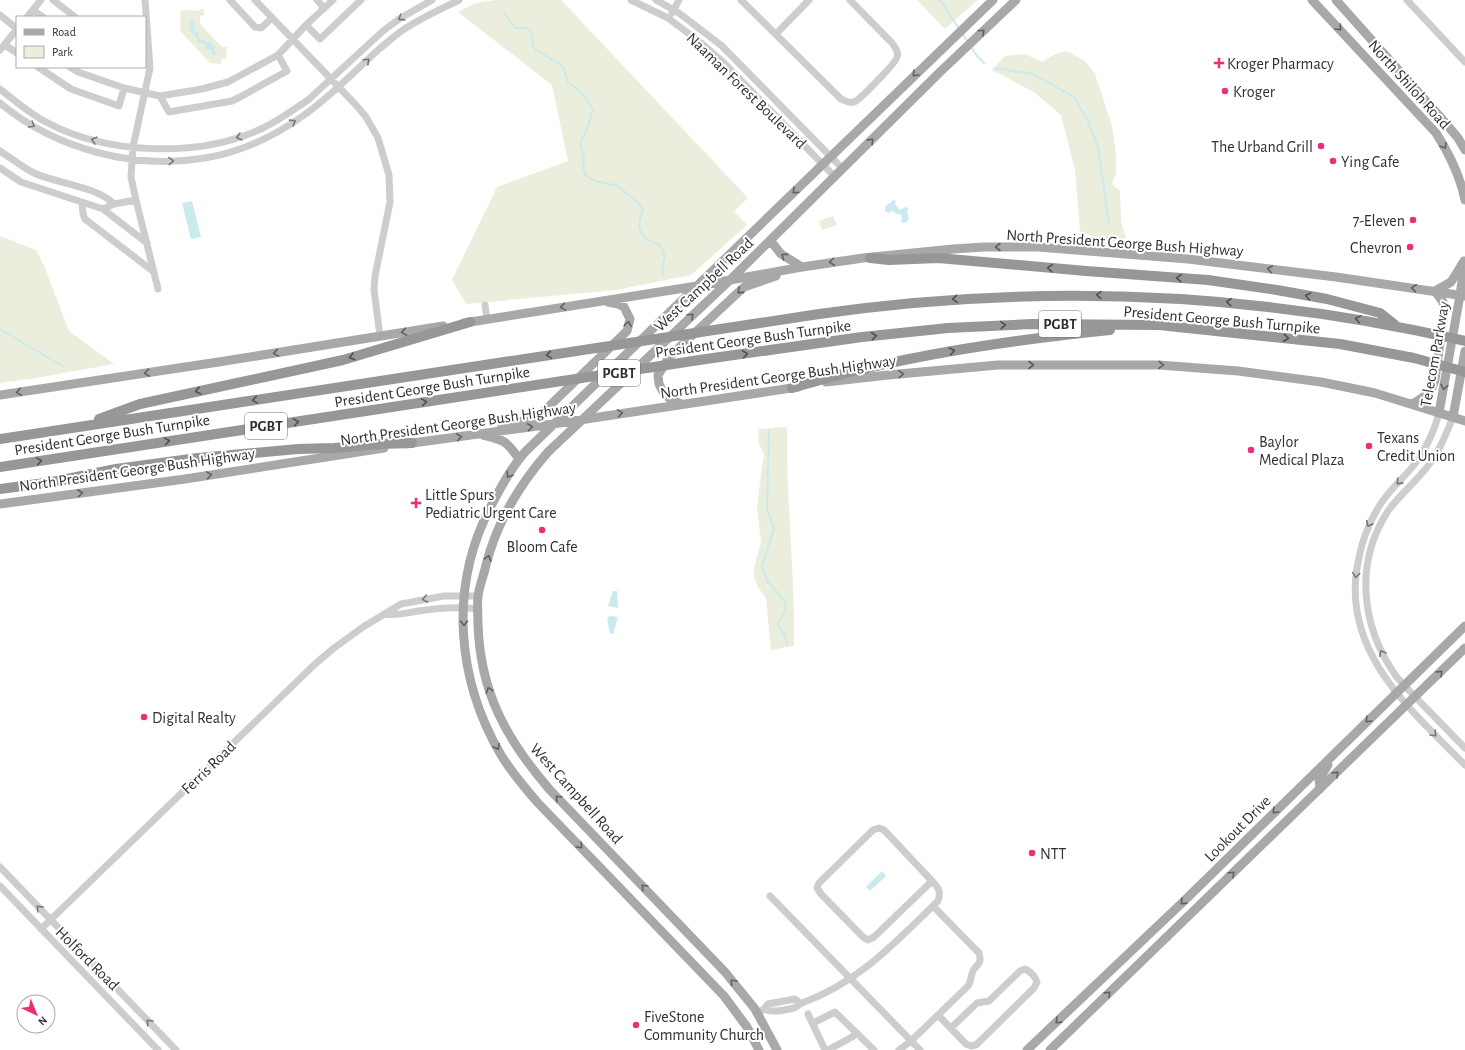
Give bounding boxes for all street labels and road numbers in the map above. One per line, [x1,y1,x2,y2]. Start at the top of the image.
street label: Naaman Forest Boulevard [683,30,809,152]
street label: North Shiloh Road [1365,37,1453,132]
street label: North President George Bush Highway [1006,227,1244,260]
street label: West Campbell Road [651,235,756,335]
street label: Telecom Parkway [1418,300,1453,408]
street label: President George Bush Turnpike [1123,303,1321,337]
road number: PGBT [1039,311,1081,337]
street label: President George Bush Turnpike [654,317,852,361]
street label: North President George Bush Highway [659,353,897,402]
road number: PGBT [598,360,640,386]
street label: President George Bush Turnpike [333,364,531,410]
street label: North President George Bush Highway [339,400,577,449]
street label: President George Bush Turnpike [13,412,211,458]
road number: PGBT [245,413,287,439]
street label: North President George Bush Highway [18,446,256,495]
street label: Ferris Road [179,738,239,797]
street label: West Campbell Road [527,740,625,847]
street label: Lookout Drive [1202,793,1274,865]
street label: Holford Road [52,924,122,994]

